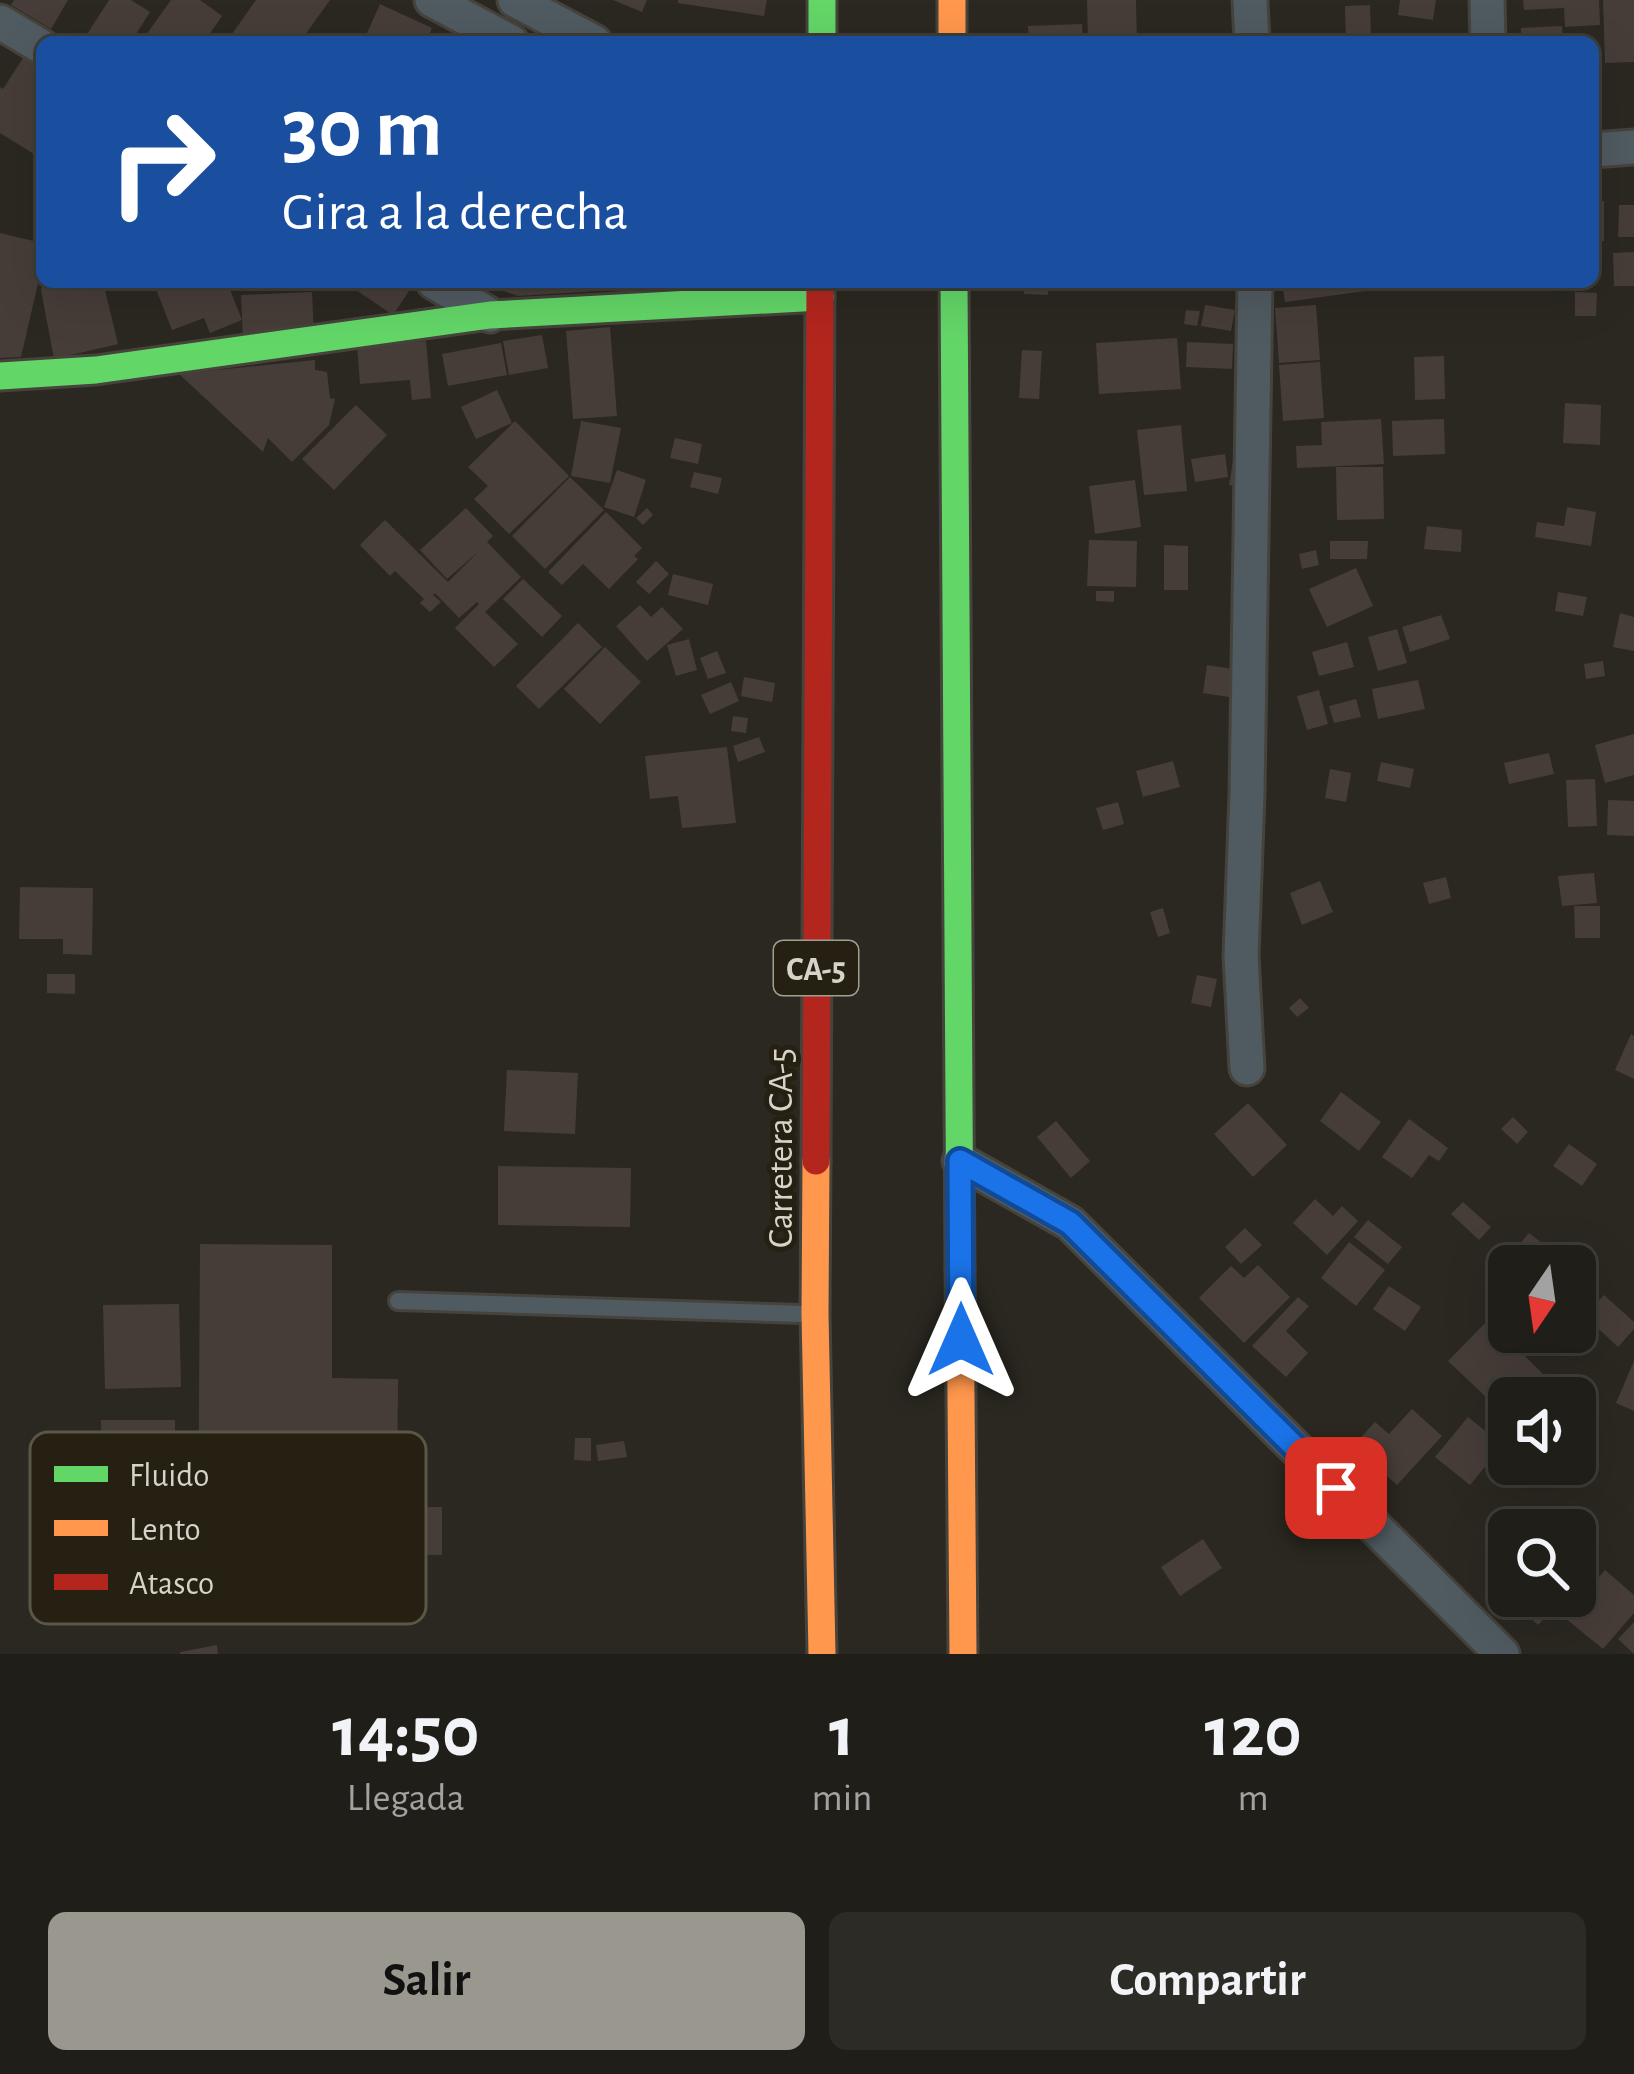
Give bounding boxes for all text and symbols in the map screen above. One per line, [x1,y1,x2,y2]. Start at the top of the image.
icon: right [84,84,240,240]
text: 30 m [282,88,442,172]
text: Gira a la derecha [282,186,628,240]
road number: CA-5 [774,941,858,995]
street label: Carretera CA-5 [763,1048,799,1248]
north arrow [1488,1245,1596,1353]
map controls [1488,1245,1596,1617]
position arrow [898,1277,1024,1403]
button: sound [1488,1377,1596,1485]
legend [30,1432,426,1624]
pin [1285,1437,1387,1539]
icon: arrive [1303,1455,1369,1521]
text: Fluido [129,1460,210,1493]
button: search [1488,1509,1596,1617]
text: Lento [129,1514,201,1547]
text: Atasco [129,1568,214,1601]
text: 14:50 [332,1697,479,1769]
text: 1 [829,1697,855,1769]
text: 120 [1204,1697,1302,1769]
text: Llegada [347,1779,465,1818]
text: min [812,1779,872,1818]
text: m [1238,1779,1269,1818]
button: Salir [48,1912,805,2050]
button: Compartir [829,1912,1586,2050]

